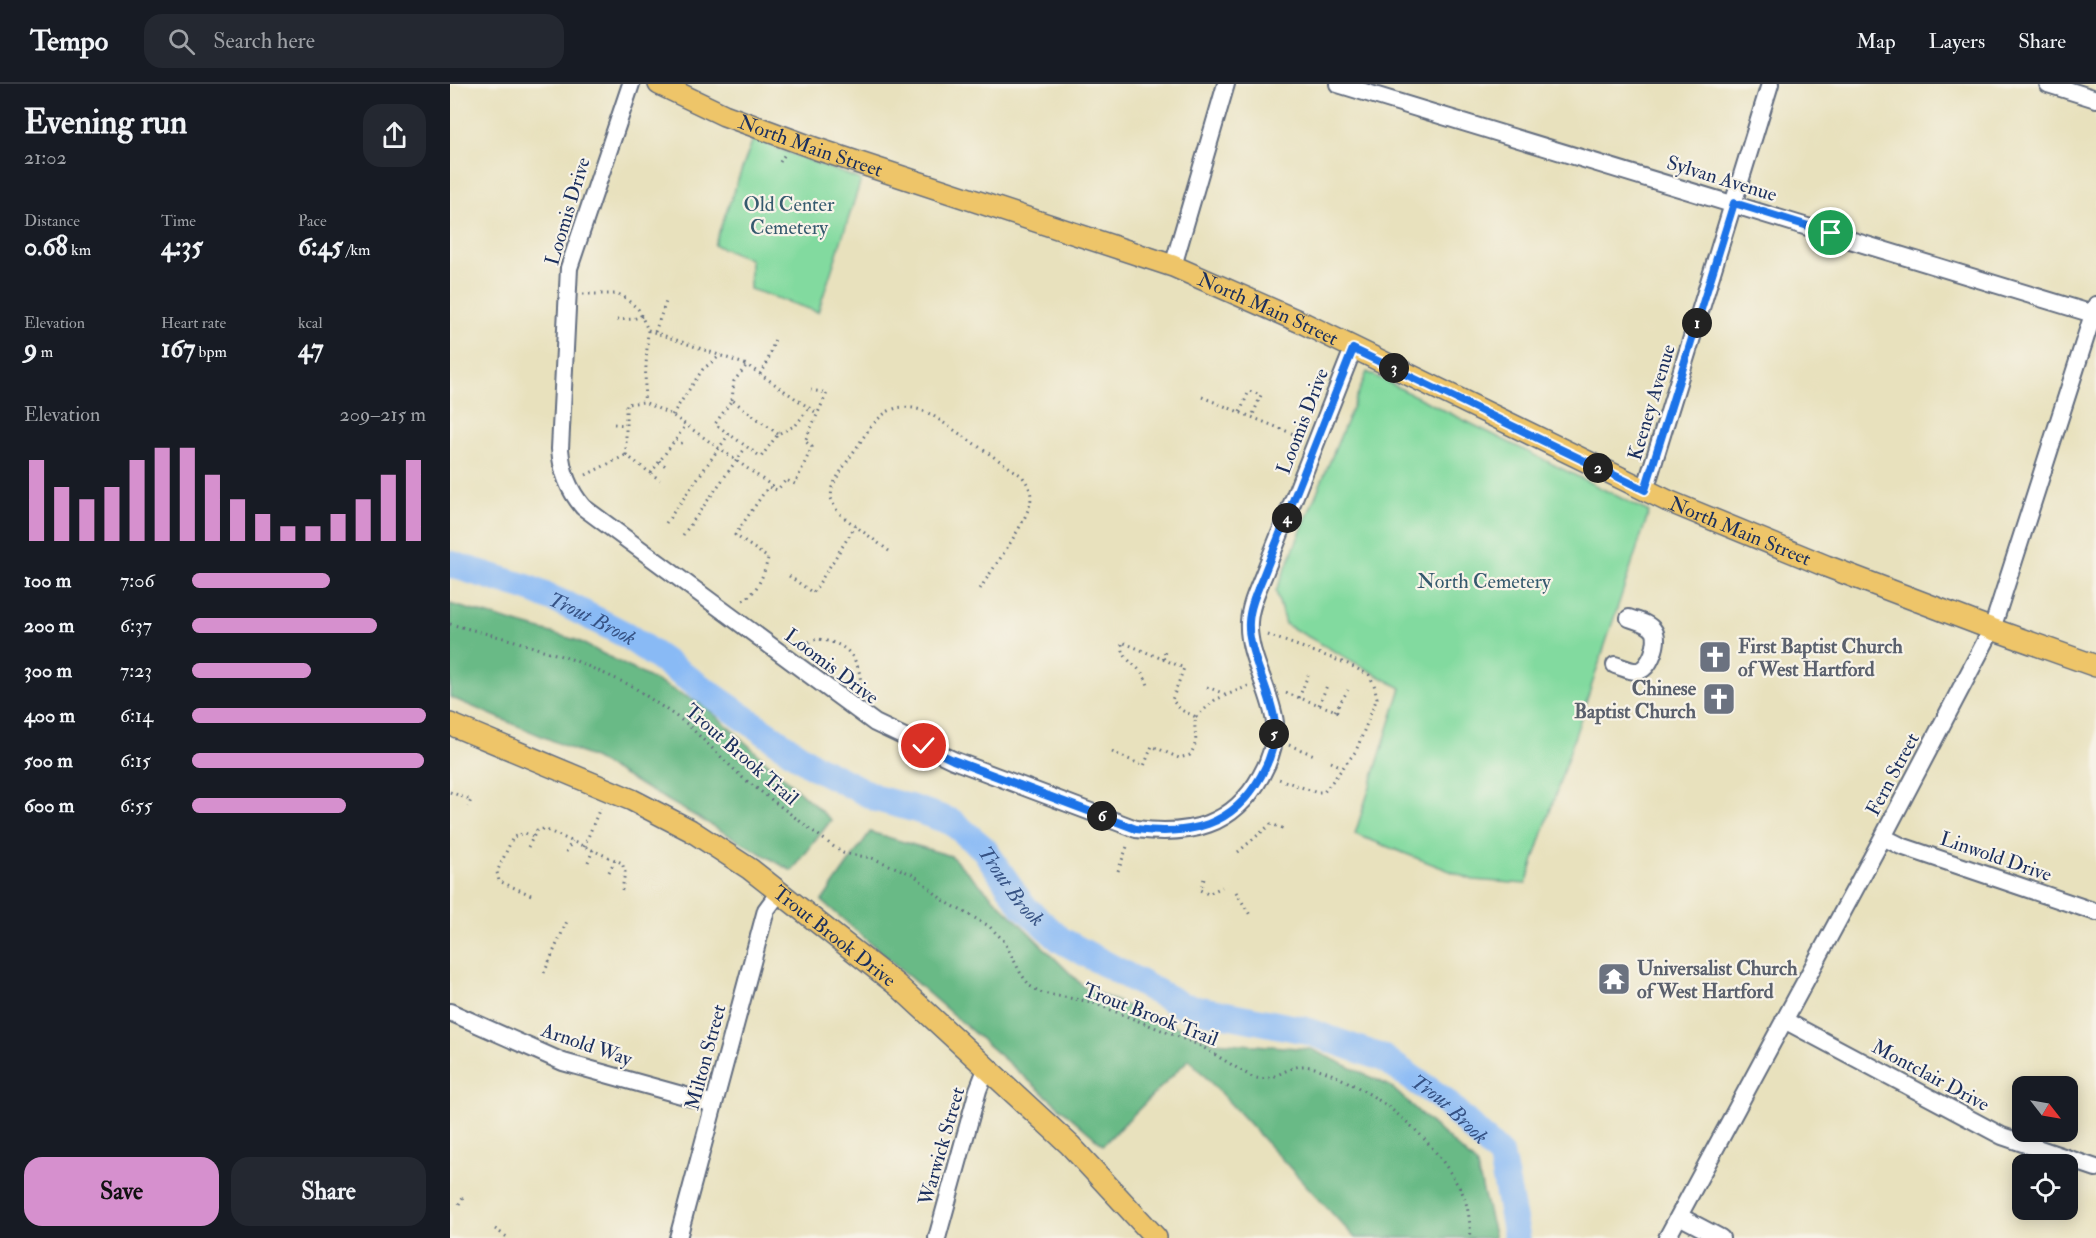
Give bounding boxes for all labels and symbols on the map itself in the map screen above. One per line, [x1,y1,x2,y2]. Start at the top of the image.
street label: North Main Street [735,109,886,183]
street label: Sylvan Avenue [1664,150,1780,207]
street label: Loomis Drive [539,154,596,268]
park label: Old Center Cemetery [744,192,835,240]
pin [1805,207,1856,258]
street label: North Main Street [1194,267,1343,352]
pin: 1 [1682,308,1712,338]
street label: Keeney Avenue [1622,341,1681,463]
pin: 3 [1379,353,1409,383]
street label: Loomis Drive [1271,365,1334,478]
pin: 2 [1583,453,1613,483]
street label: North Main Street [1665,491,1815,572]
pin: 4 [1272,503,1302,533]
park label: North Cemetery [1417,569,1552,594]
water label: Trout Brook [545,586,641,652]
street label: Loomis Drive [780,623,884,710]
place label: First Baptist Church of West Hartford [1738,634,1903,682]
church icon: First Baptist Church of West Hartford [1697,639,1733,675]
place label: Chinese Baptist Church [1574,676,1697,725]
church icon: Chinese Baptist Church [1701,681,1737,717]
street label: Trout Brook Trail [680,698,804,811]
pin: 5 [1259,719,1289,749]
pin [898,720,949,771]
street label: Fern Street [1860,728,1925,820]
pin: 6 [1087,801,1117,831]
street label: Linwold Drive [1937,826,2055,887]
water label: Trout Brook [972,841,1050,933]
street label: Trout Brook Drive [768,880,901,993]
place label: Universalist Church of West Hartford [1637,956,1798,1004]
temple icon: Universalist Church of West Hartford [1596,961,1632,997]
street label: Trout Brook Trail [1080,977,1222,1052]
street label: Milton Street [679,1001,732,1113]
street label: Arnold Way [537,1017,637,1072]
street label: Montclair Drive [1868,1034,1994,1117]
water label: Trout Brook [1405,1068,1494,1150]
north arrow [2012,1076,2078,1142]
street label: Warwick Street [912,1084,970,1209]

